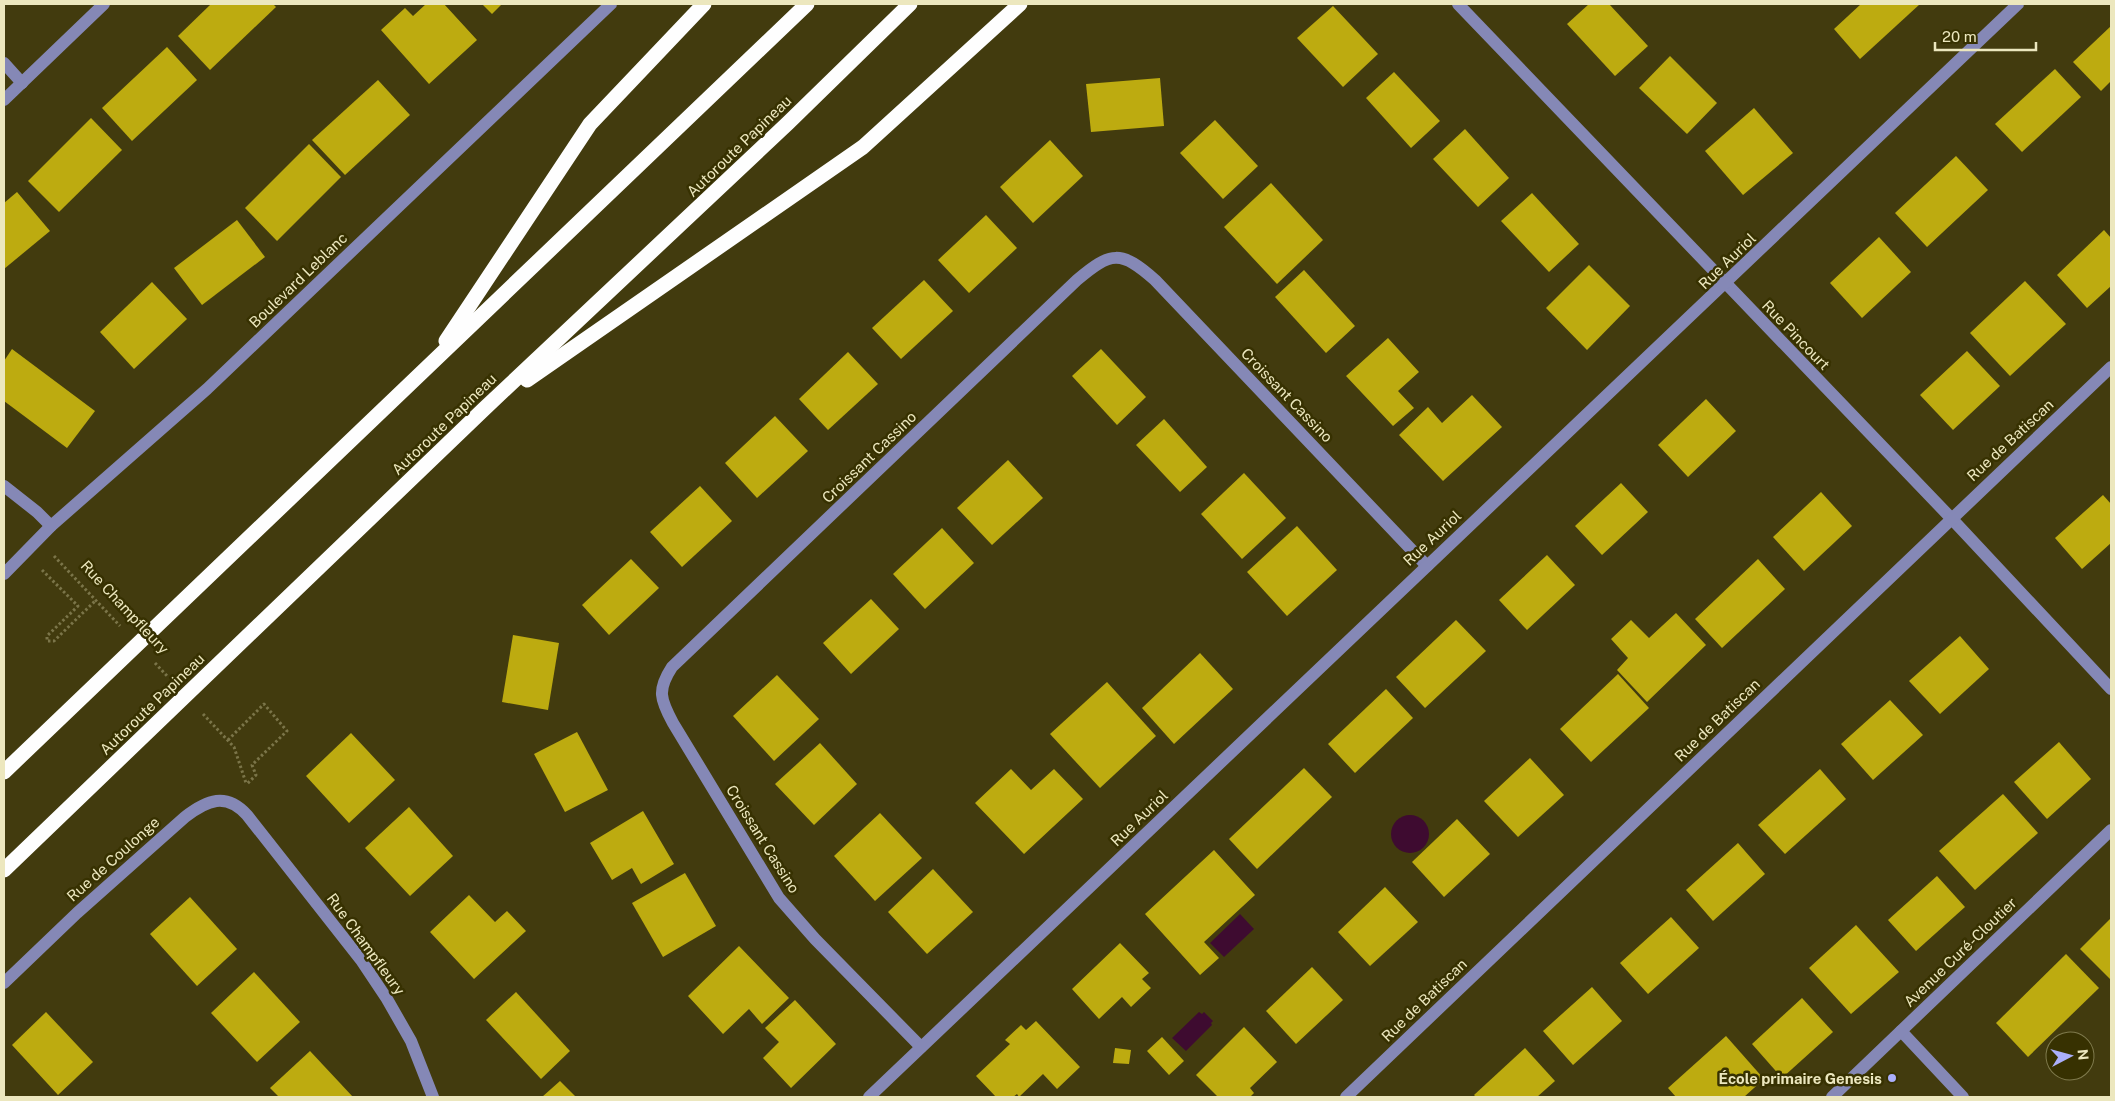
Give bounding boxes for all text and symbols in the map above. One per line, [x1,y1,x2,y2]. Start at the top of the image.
scale bar [1935,20,2036,52]
text: 20 m [1942,28,1977,45]
street label: Autoroute Papineau [683,92,795,200]
street label: Boulevard Leblanc [246,229,350,331]
street label: Rue Auriol [1695,230,1759,292]
street label: Rue Pincourt [1759,297,1833,373]
street label: Croissant Cassino [1238,344,1336,446]
street label: Autoroute Papineau [388,370,500,478]
street label: Rue de Batiscan [1963,396,2057,484]
street label: Croissant Cassino [818,408,920,506]
street label: Rue Auriol [1400,507,1464,569]
street label: Rue Champfleury [78,557,172,657]
street label: Autoroute Papineau [96,650,208,758]
street label: Rue de Batiscan [1671,675,1763,765]
street label: Croissant Cassino [723,782,803,896]
street label: Rue Auriol [1107,787,1171,849]
street label: Rue de Coulonge [63,813,163,905]
street label: Rue Champfleury [324,890,408,998]
street label: Avenue Curé-Cloutier [1900,894,2020,1010]
street label: Rue de Batiscan [1378,955,1470,1045]
north arrow [2045,1031,2095,1081]
text: N [2074,1048,2091,1061]
place label: École primaire Genesis [1718,1070,1882,1087]
marker: École primaire Genesis [1886,1072,1898,1084]

